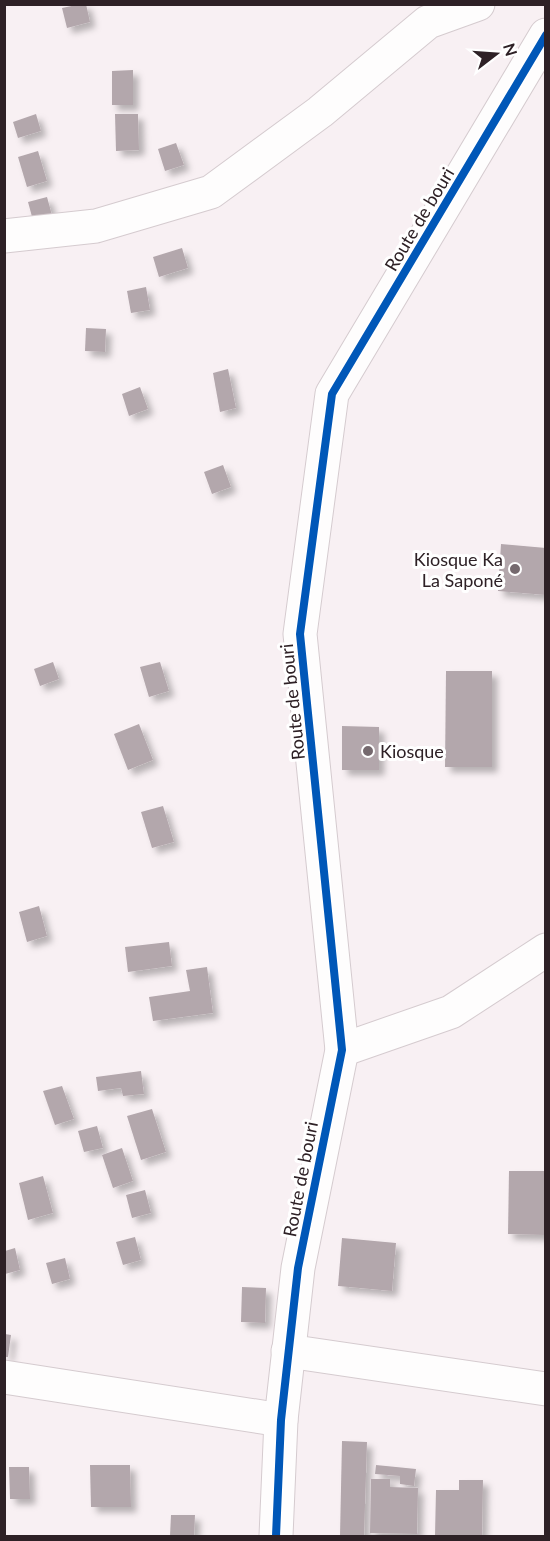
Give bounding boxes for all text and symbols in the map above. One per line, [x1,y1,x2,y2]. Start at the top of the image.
north arrow [466,24,526,84]
text: N [500,41,522,58]
street label: Route de bouri [379,163,459,275]
place label: Kiosque Ka La Saponé [414,548,503,591]
marker: Kiosque Ka La Saponé [508,562,522,576]
street label: Route de bouri [275,643,309,761]
place label: Kiosque [380,740,444,762]
marker: Kiosque [361,744,375,758]
street label: Route de bouri [278,1120,322,1238]

